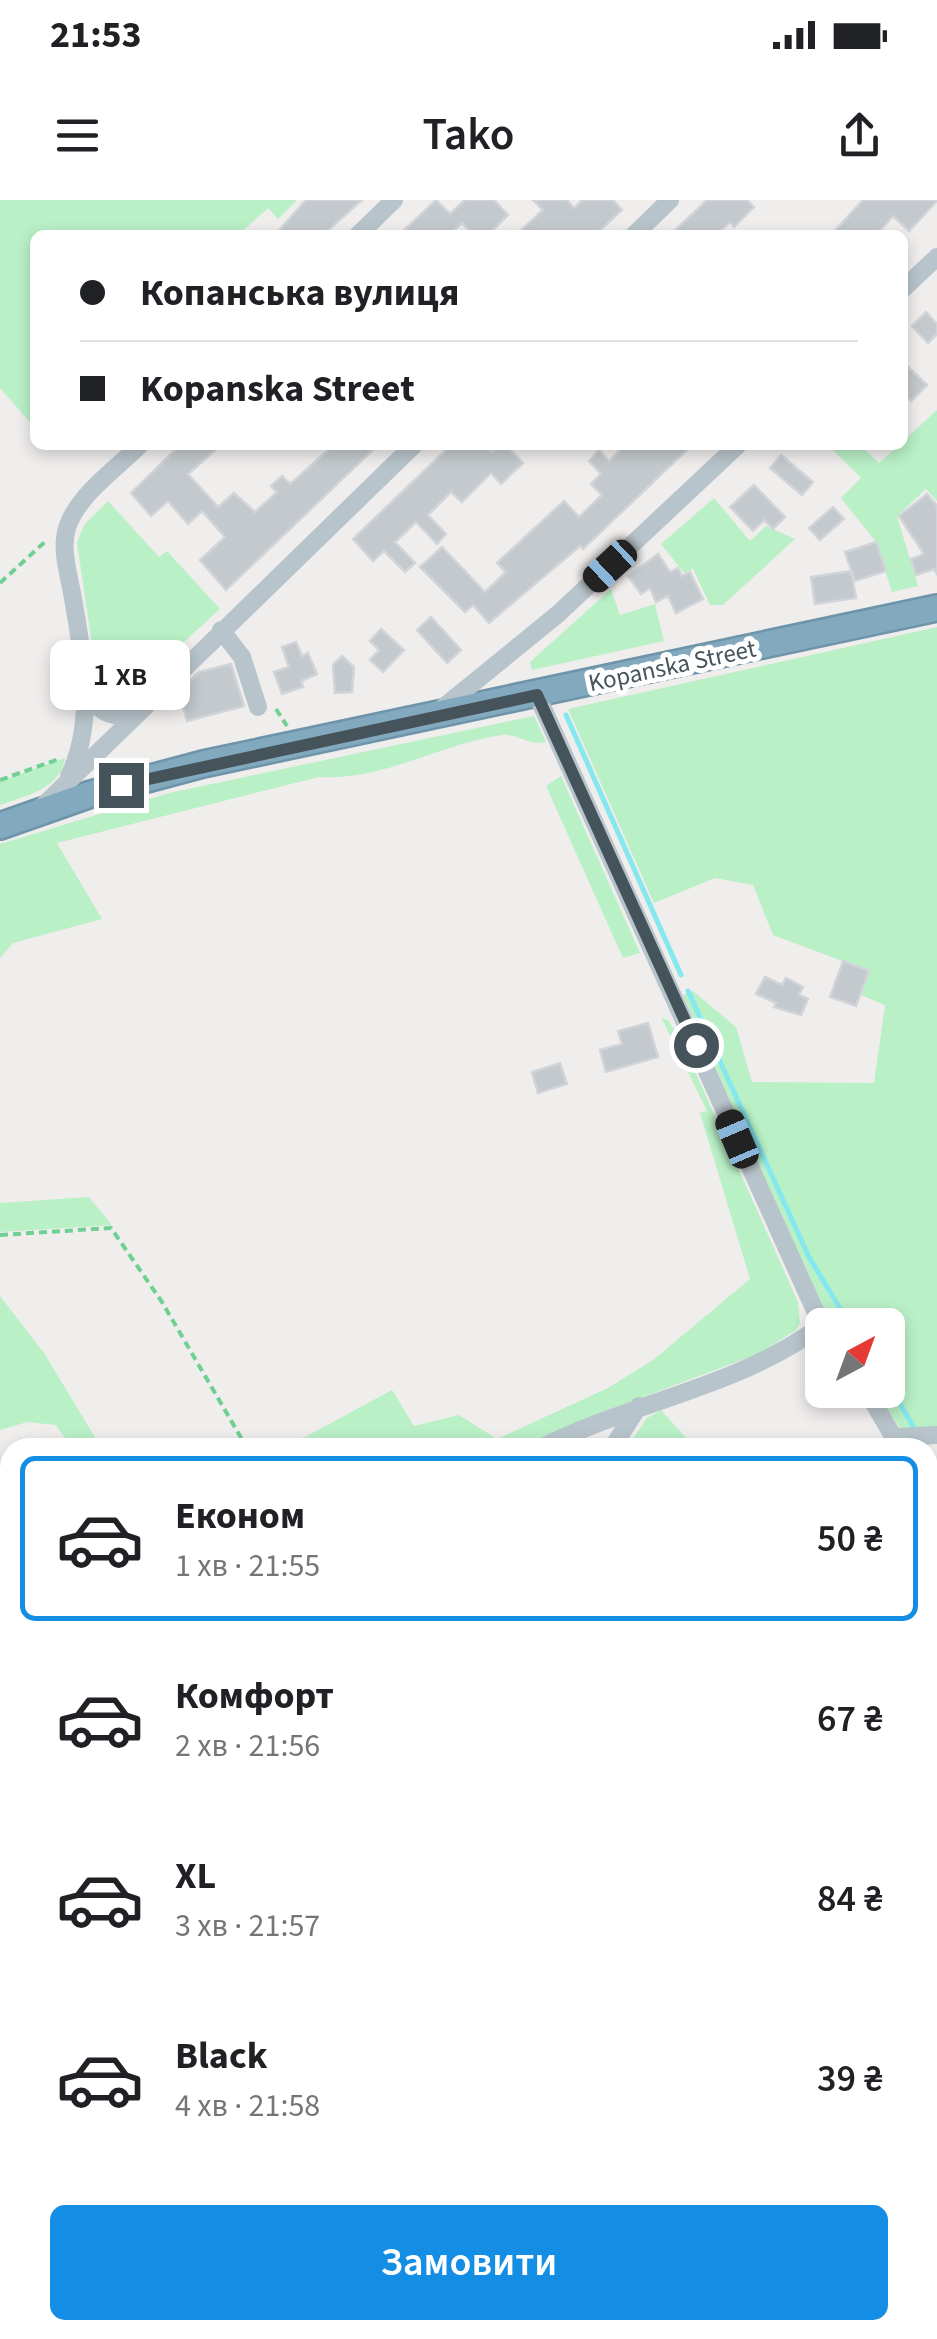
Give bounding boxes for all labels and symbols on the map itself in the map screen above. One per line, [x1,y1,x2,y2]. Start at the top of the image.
car [578,535,642,597]
street label: Kopanska Street [585,631,760,701]
callout: 1 хв [51,640,191,710]
route end [99,763,144,808]
route start [674,1023,719,1068]
car [711,1106,763,1172]
north arrow [805,1308,905,1408]

